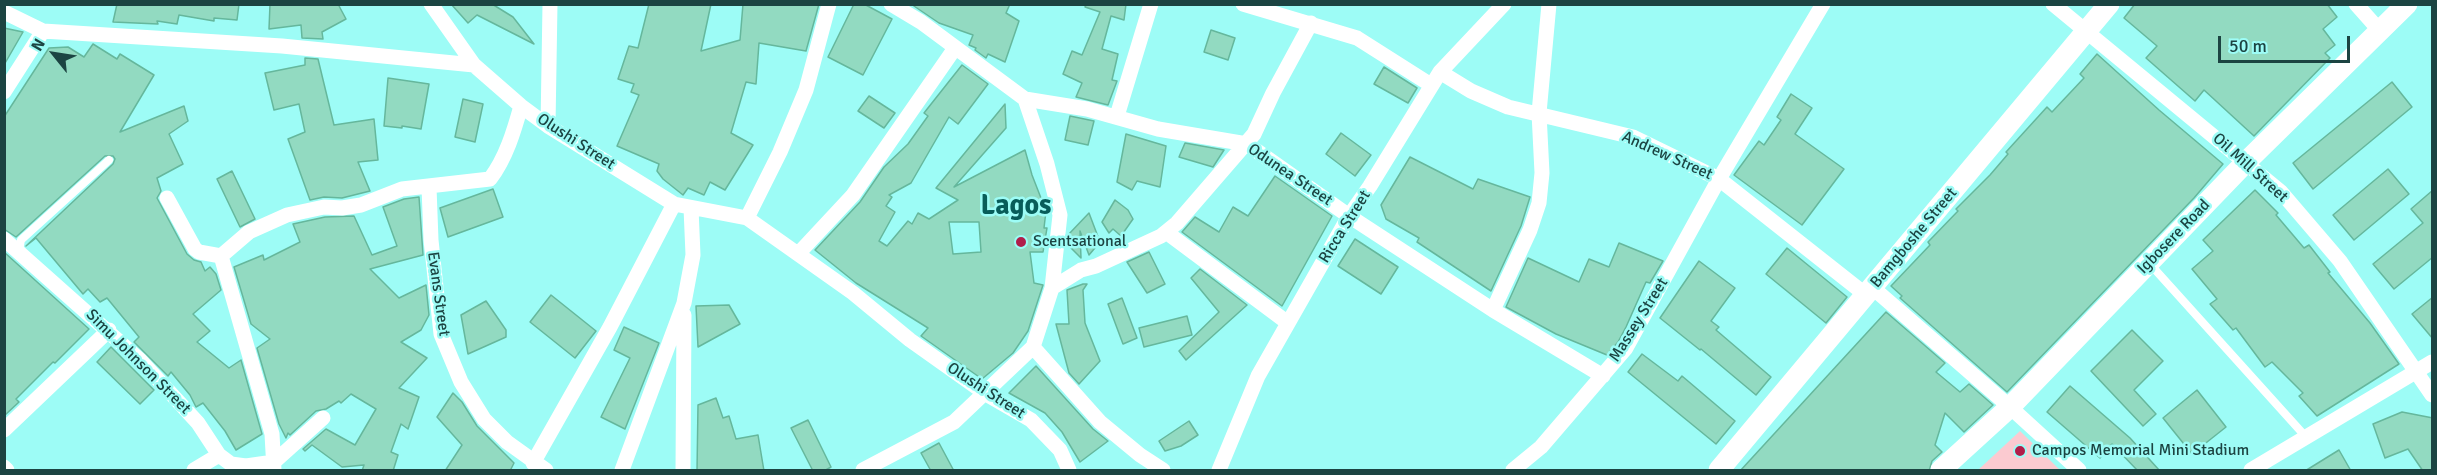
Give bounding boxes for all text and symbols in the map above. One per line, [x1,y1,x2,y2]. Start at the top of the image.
north arrow [24,24,84,84]
scale bar [2221,24,2353,62]
text: N [27,35,50,55]
text: 50 m [2229,35,2267,57]
street label: Olushi Street [533,110,619,174]
street label: Andrew Street [1619,127,1715,185]
street label: Oil Mill Street [2208,129,2292,207]
street label: Odunea Street [1244,140,1336,210]
street label: Bamgboshe Street [1867,184,1961,292]
street label: Ricca Street [1315,187,1375,267]
district label: Lagos [981,190,1051,224]
street label: Igbosere Road [2134,196,2214,278]
place label: Scentsational [1033,232,1127,252]
marker: Scentsational [1014,235,1028,249]
street label: Evans Street [423,251,453,337]
street label: Massey Street [1606,274,1672,366]
street label: Simu Johnson Street [82,306,194,418]
street label: Olushi Street [943,359,1029,423]
place label: Campos Memorial Mini Stadium [2032,441,2249,461]
marker: Campos Memorial Mini Stadium [2013,444,2027,458]

